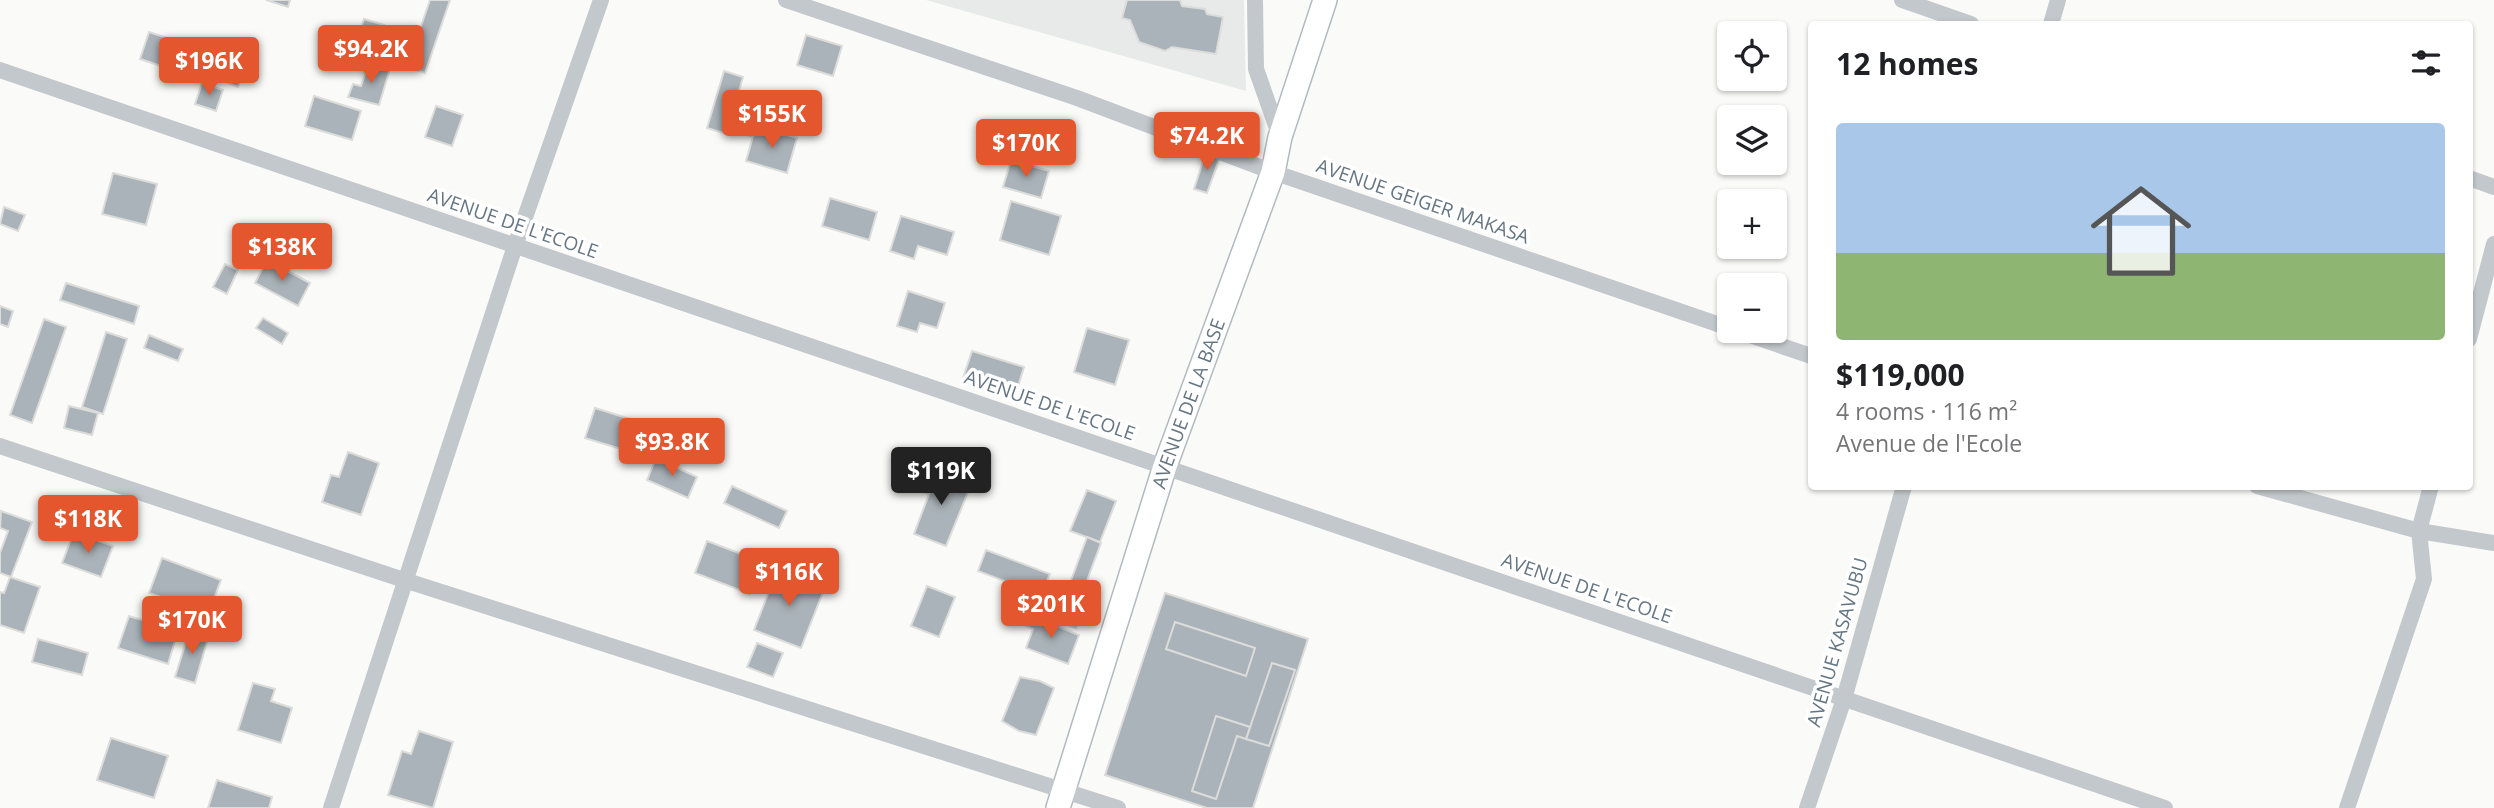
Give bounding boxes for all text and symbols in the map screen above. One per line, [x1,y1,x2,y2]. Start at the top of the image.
map controls [1717,21,1787,343]
button: locate [1717,21,1787,91]
pin: $94.2K [314,25,428,85]
text: $94.2K [334,32,408,64]
pin: $196K [160,38,258,97]
text: 12 homes [1836,43,1979,84]
text: $196K [175,44,243,76]
icon: filters [2407,44,2445,82]
pin: $155K [723,90,821,150]
text: $155K [738,97,806,129]
button: layers [1717,105,1787,175]
pin: $74.2K [1150,113,1264,172]
text: $74.2K [1170,119,1244,151]
pin: $170K [977,120,1075,179]
text: $170K [992,126,1060,158]
street label: AVENUE GEIGER MAKASA [1313,152,1533,250]
icon: home [2078,168,2204,294]
street label: AVENUE DE L'ECOLE [424,182,602,264]
button: + [1717,189,1787,259]
pin: $138K [233,224,331,283]
text: $138K [248,230,316,262]
button: − [1717,273,1787,343]
street label: AVENUE DE LA BASE [1146,315,1231,492]
text: $119,000 [1836,354,1965,395]
street label: AVENUE DE L'ECOLE [961,364,1139,446]
text: 4 rooms · 116 m² [1836,395,2017,427]
pin: $93.8K [615,419,729,478]
text: $93.8K [635,425,709,457]
text: Avenue de l'Ecole [1836,427,2022,459]
pin: $119K [892,448,990,507]
text: $119K [907,454,975,486]
pin: $118K [39,496,137,555]
text: $118K [54,502,122,534]
street label: AVENUE DE L'ECOLE [1498,547,1676,629]
pin: $116K [740,548,838,608]
street label: AVENUE KASAVUBU [1800,554,1874,730]
text: $116K [755,555,823,587]
pin: $201K [1002,580,1100,640]
text: $201K [1017,587,1085,619]
pin: $170K [143,596,241,656]
text: $170K [158,603,226,635]

